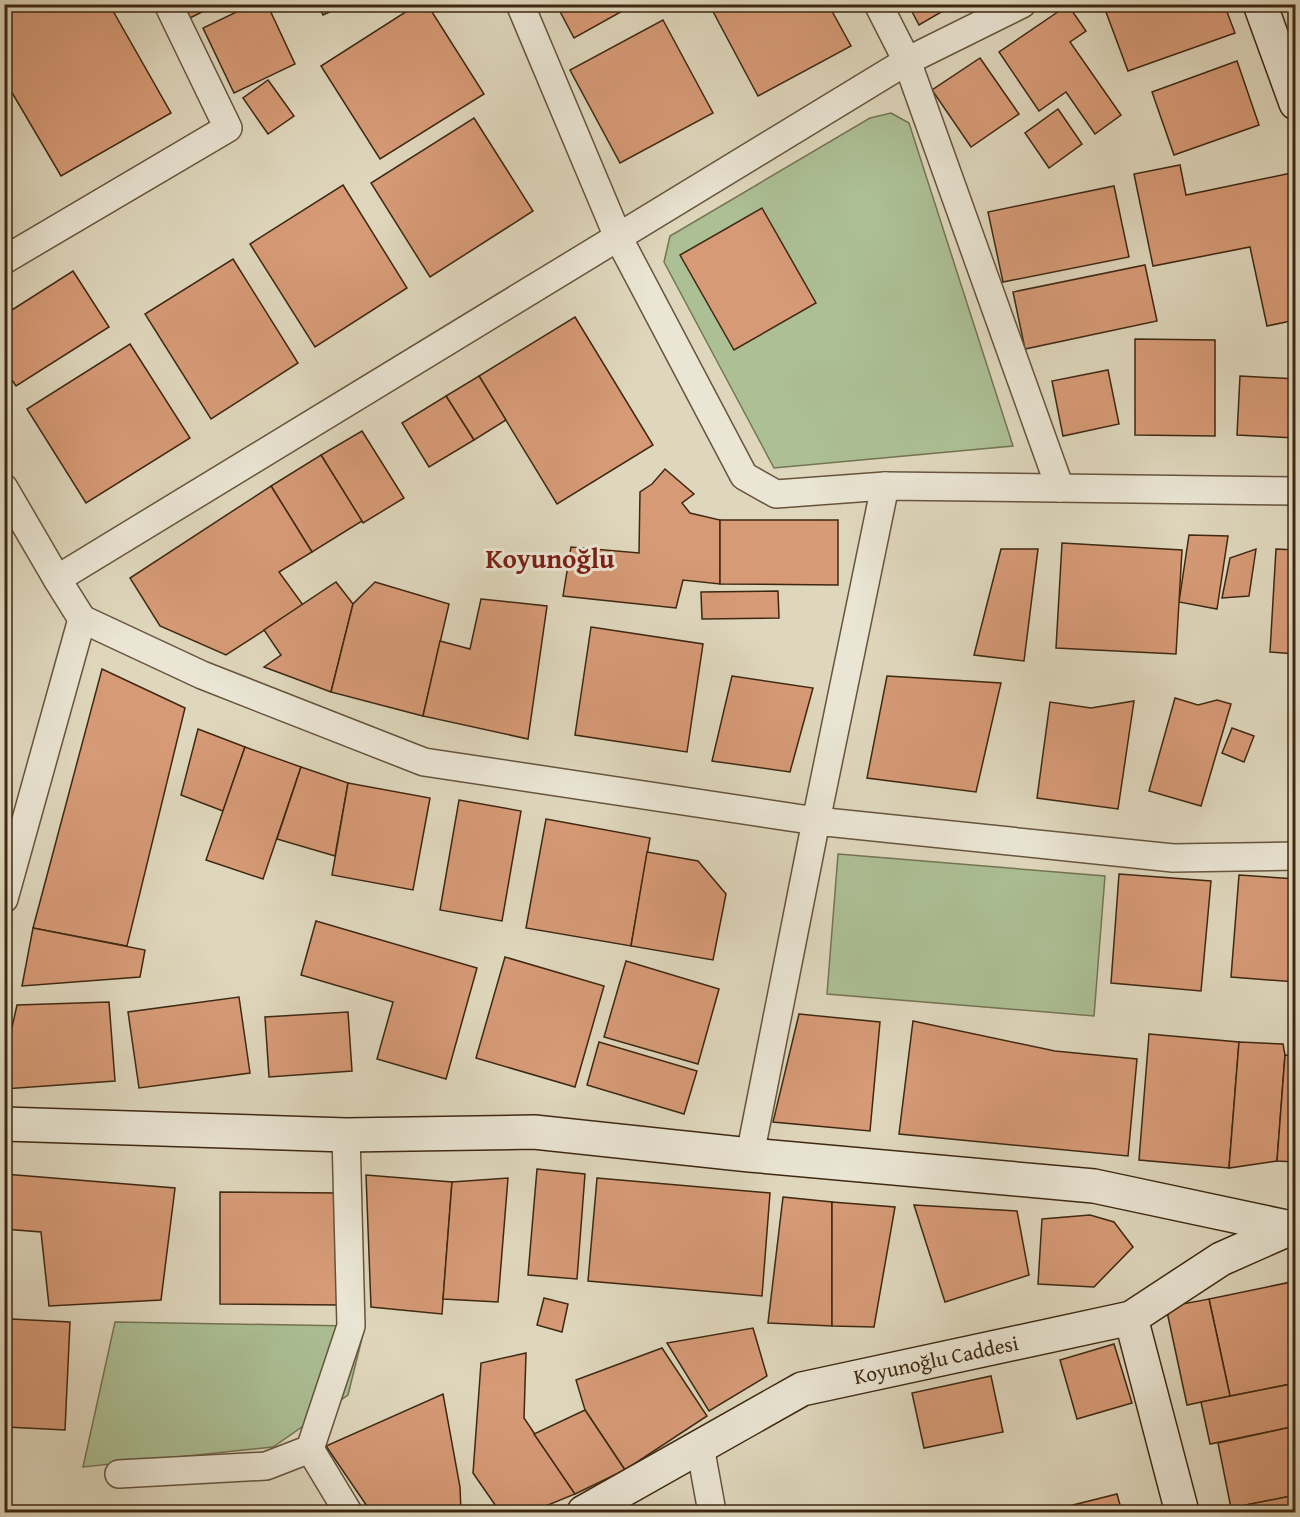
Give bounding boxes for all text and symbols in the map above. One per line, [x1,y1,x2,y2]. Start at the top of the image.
district label: Koyunoğlu [485,538,615,578]
street label: Koyunoğlu Caddesi [851,1327,1021,1392]

